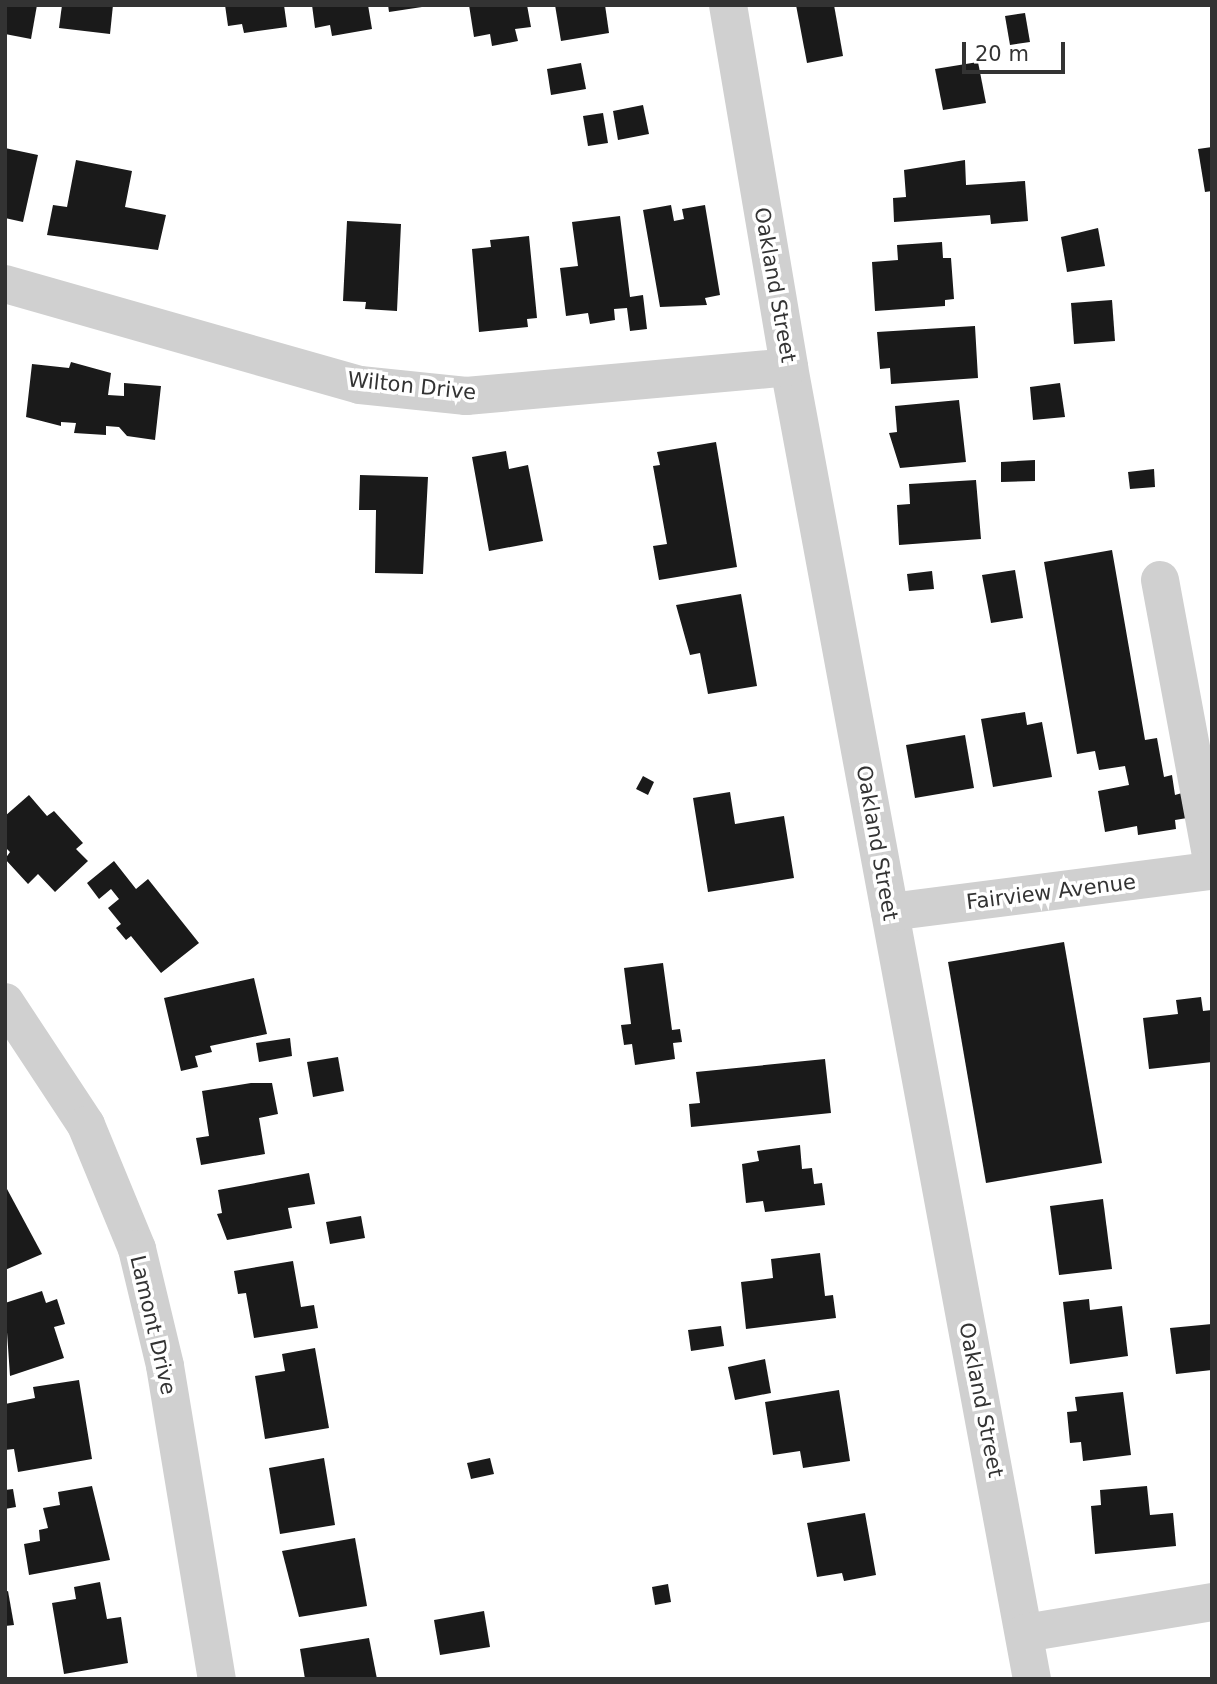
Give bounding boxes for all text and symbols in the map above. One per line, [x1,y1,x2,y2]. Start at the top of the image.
scale bar [965,28,1068,72]
text: 20 m [975,42,1029,66]
street label: Oakland Street [749,205,801,365]
street label: Wilton Drive [347,367,477,405]
street label: Oakland Street [851,763,903,923]
street label: Fairview Avenue [965,869,1137,915]
street label: Lamont Drive [125,1253,181,1397]
street label: Oakland Street [954,1320,1008,1480]

